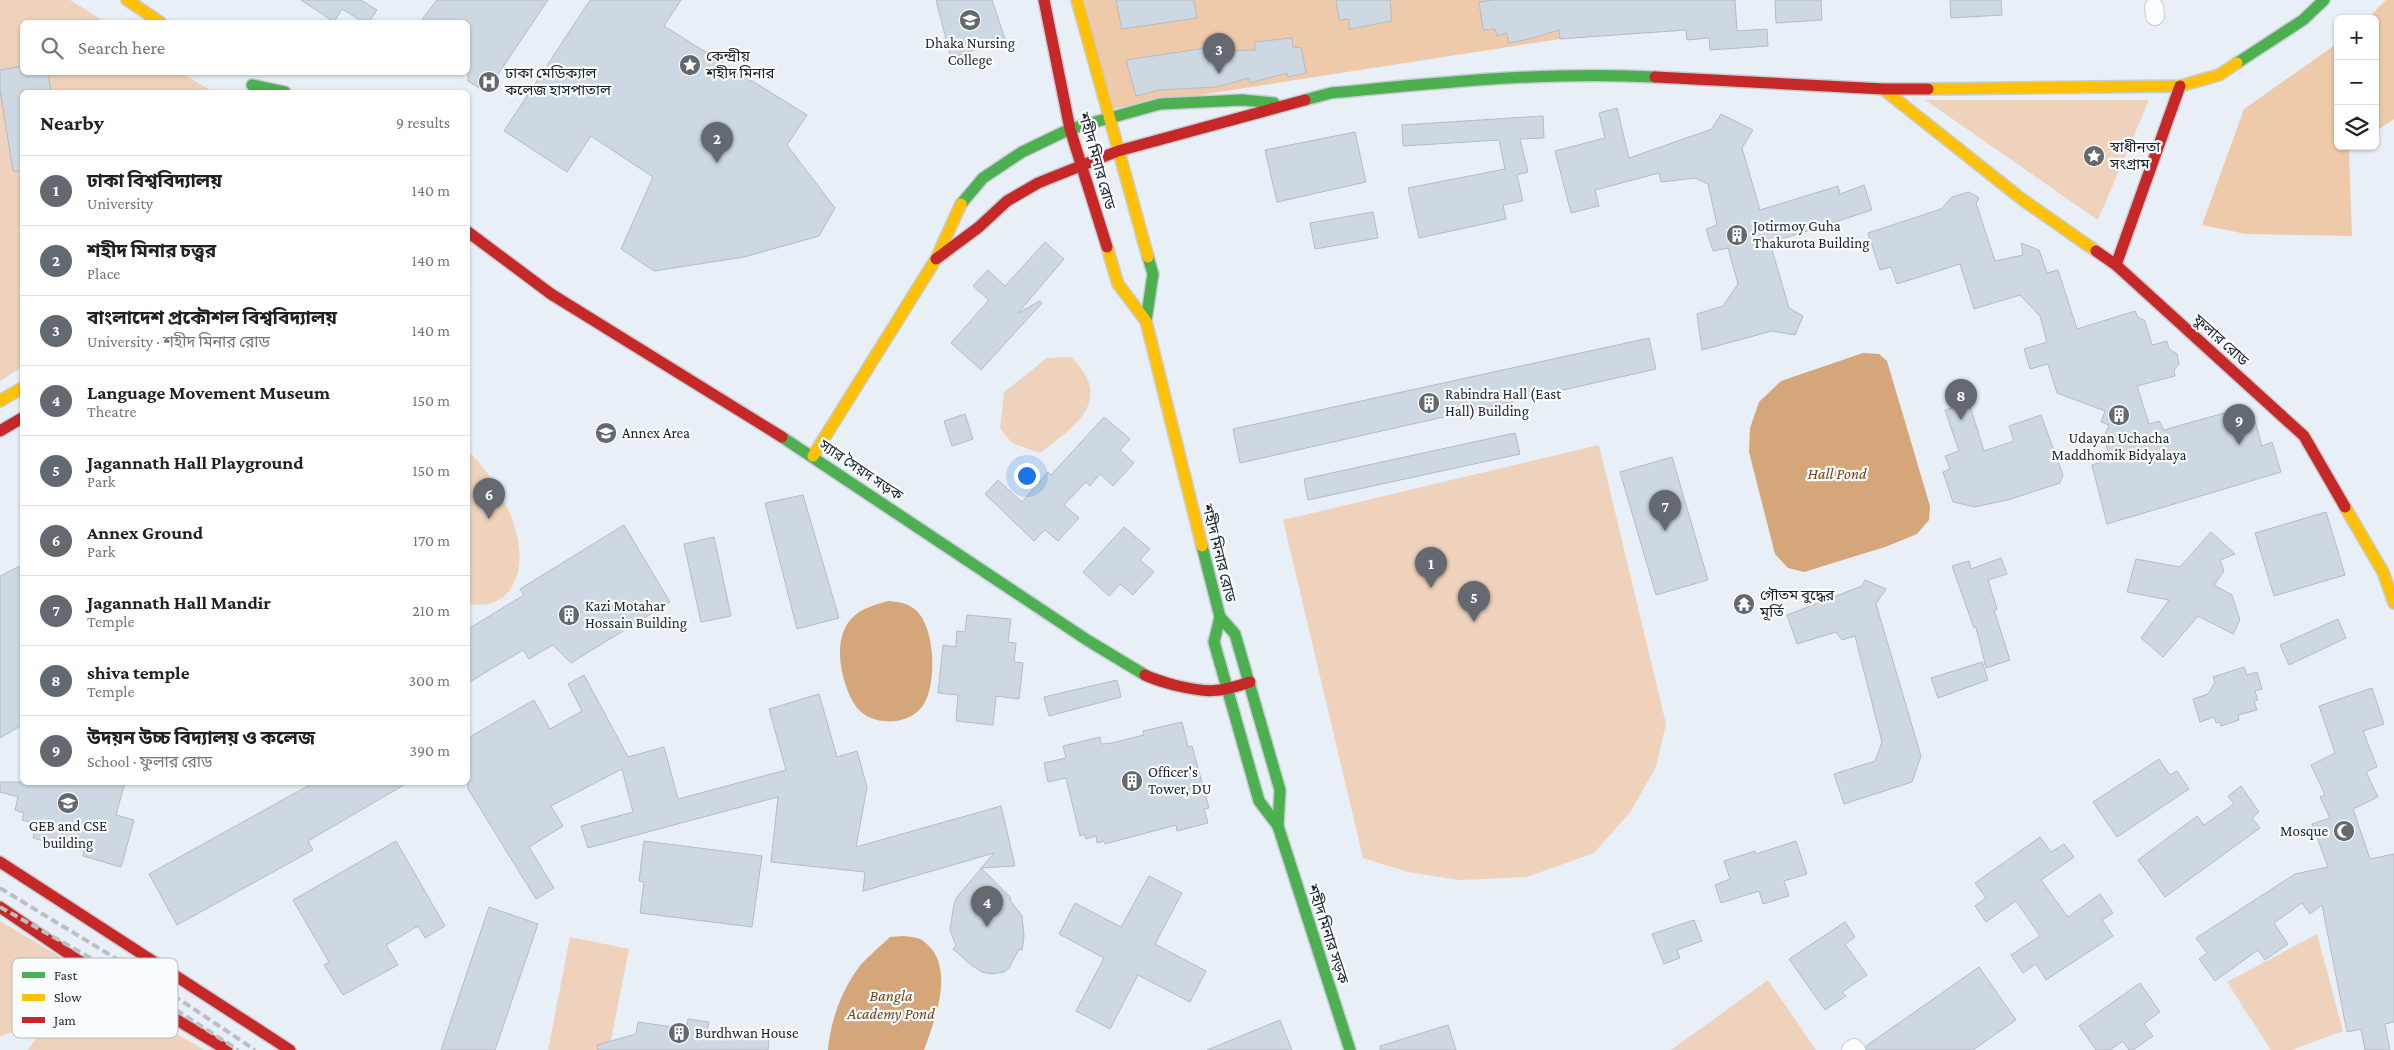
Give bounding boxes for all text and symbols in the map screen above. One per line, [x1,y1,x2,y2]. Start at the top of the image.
school or university icon: Dhaka Nursing College [958,8,982,32]
map controls [2334,15,2379,150]
button: + [2334,15,2379,60]
search box [20,20,470,75]
pin: 3 [1203,33,1235,74]
icon: search [38,34,66,62]
place label: Dhaka Nursing College [925,35,1015,69]
text: Search here [78,37,165,58]
place label: কেন্দ্রীয় শহীদ মিনার [705,48,776,81]
place icon: কেন্দ্রীয় শহীদ মিনার [678,53,702,77]
button: − [2334,60,2379,105]
place label: ঢাকা মেডিক্যাল কলেজ হাসপাতাল [504,65,612,98]
hospital icon: ঢাকা মেডিক্যাল কলেজ হাসপাতাল [477,70,501,94]
button: layers [2334,105,2379,150]
street label: শহীদ মিনার রোড [1075,110,1119,212]
text: Nearby [40,111,104,135]
text: 9 results [396,114,450,131]
pin: 2 [701,122,733,163]
place label: স্বাধীনতা সংগ্রাম [2109,139,2161,172]
place icon: স্বাধীনতা সংগ্রাম [2082,144,2106,168]
text: ঢাকা বিশ্ববিদ্যালয় [87,170,222,191]
text: 1 [53,182,59,199]
text: 140 m [412,182,450,199]
text: University [87,195,153,212]
place label: Jotirmoy Guha Thakurota Building [1751,218,1869,252]
building icon: Jotirmoy Guha Thakurota Building [1725,223,1749,247]
text: শহীদ মিনার চত্ত্বর [87,240,216,261]
text: 2 [52,252,60,269]
text: 140 m [412,252,450,269]
text: Place [87,265,120,282]
text: বাংলাদেশ প্রকৌশল বিশ্ববিদ্যালয় [87,307,337,328]
street label: ফুলার রোড [2189,311,2252,370]
text: 3 [52,322,60,339]
text: 140 m [412,322,450,339]
text: University · শহীদ মিনার রোড [87,333,270,350]
pin: 8 [1945,379,1977,420]
text: Language Movement Museum [87,382,330,403]
place label: Rabindra Hall (East Hall) Building [1445,386,1562,420]
building icon: Rabindra Hall (East Hall) Building [1417,391,1441,415]
text: 4 [52,392,60,409]
text: 150 m [412,392,450,409]
text: Theatre [87,403,136,420]
building icon: Udayan Uchacha Maddhomik Bidyalaya [2107,403,2131,427]
pin: 9 [2223,404,2255,445]
school or university icon: Annex Area [594,421,618,445]
place label: Annex Area [622,425,690,441]
place label: Udayan Uchacha Maddhomik Bidyalaya [2052,430,2187,464]
street label: স্যার সৈয়দ সড়ক [816,436,906,504]
text: Jagannath Hall Playground [87,452,304,473]
text: 5 [52,462,60,479]
text: 150 m [412,462,450,479]
your location [1014,463,1040,489]
water label: Hall Pond [1807,465,1867,482]
text: Park [87,473,115,490]
pin: 6 [473,478,505,519]
pin: 7 [1649,490,1681,531]
street label: শহীদ মিনার রোড [1199,501,1239,604]
text: Annex Ground [87,522,203,543]
text: 6 [52,532,60,549]
text: 170 m [413,532,450,549]
text: Park [87,543,115,560]
pin: 1 [1415,547,1447,588]
pin: 5 [1458,581,1490,622]
place label: গৌতম বুদ্ধের মূর্তি [1759,587,1835,621]
text: Jagannath Hall Mandir [87,592,271,613]
temple icon: গৌতম বুদ্ধের মূর্তি [1732,592,1756,616]
place label: Kazi Motahar Hossain Building [585,598,687,632]
text: 7 [52,602,60,619]
text: 210 m [412,602,450,619]
building icon: Kazi Motahar Hossain Building [557,603,581,627]
text: Temple [87,613,135,630]
text: shiva temple [87,662,189,683]
text: 8 [51,672,61,689]
text: 300 m [408,672,450,689]
text: Temple [87,683,135,700]
text: উদয়ন উচ্চ বিদ্যালয় ও কলেজ [87,727,315,748]
text: 9 [52,742,60,759]
text: 390 m [409,742,450,759]
text: School · ফুলার রোড [87,753,212,770]
place label: Officer's Tower, DU [1148,764,1212,797]
building icon: Officer's Tower, DU [1120,769,1144,793]
school or university icon: GEB and CSE building [56,791,80,815]
place label: GEB and CSE building [29,818,107,852]
mosque icon: Mosque [2332,819,2356,843]
place label: Mosque [2280,823,2328,840]
street label: শহীদ মিনার সড়ক [1304,881,1352,986]
pin: 4 [971,886,1003,927]
legend [12,958,178,1038]
text: Fast [54,967,78,983]
water label: Bangla Academy Pond [846,987,935,1023]
text: Slow [54,989,82,1005]
text: Jam [52,1012,76,1028]
building icon: Burdhwan House [667,1021,691,1045]
place label: Burdhwan House [695,1025,799,1041]

